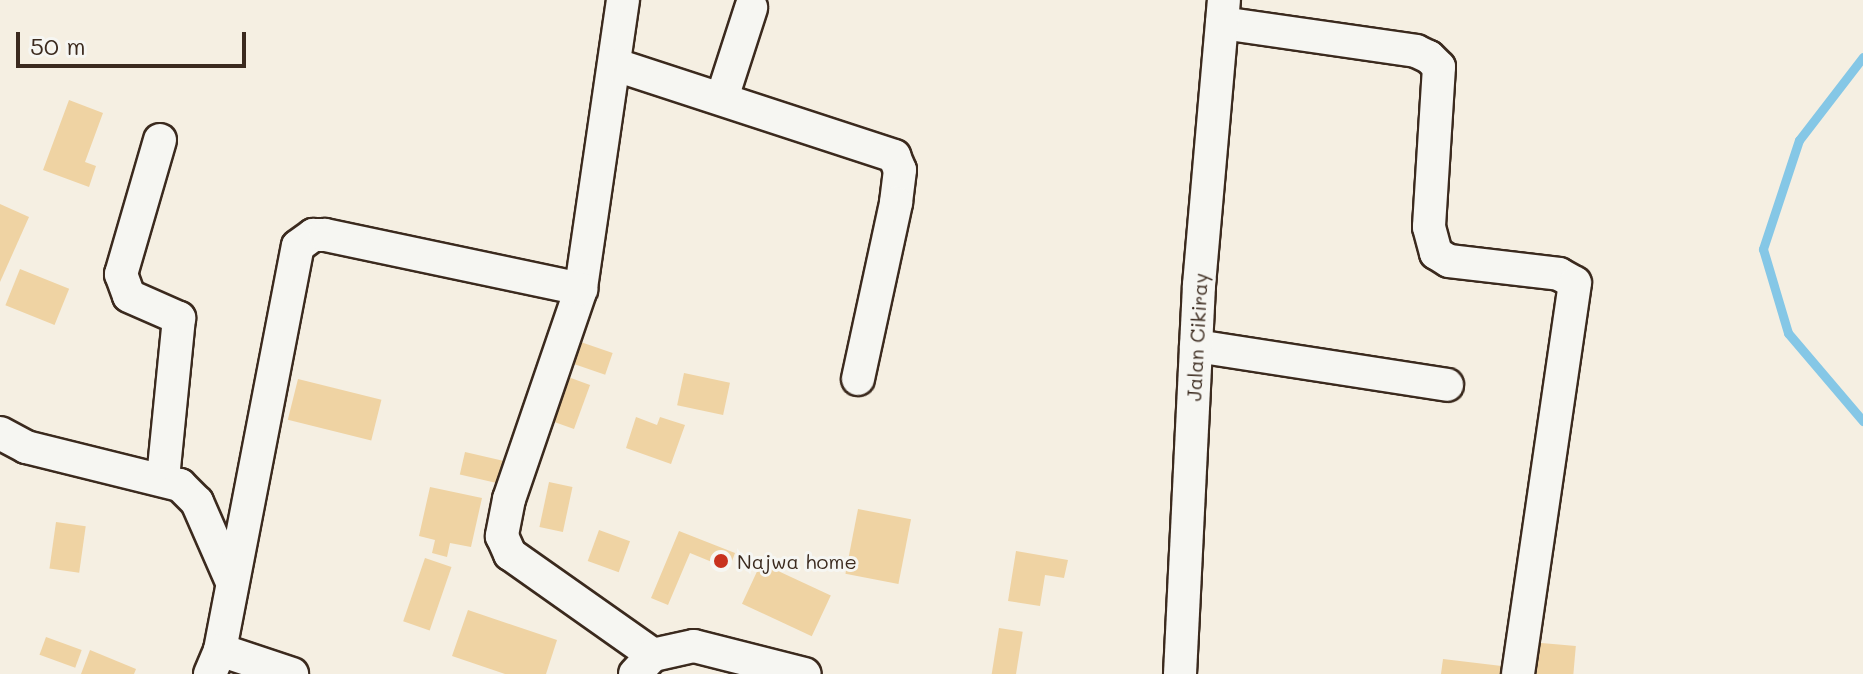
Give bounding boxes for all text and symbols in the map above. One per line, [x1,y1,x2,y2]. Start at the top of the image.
scale bar [20,16,250,66]
text: 50 m [30,30,86,61]
street label: Jalan Cikiray [1182,272,1212,402]
place label: Najwa home [737,549,857,573]
marker: Najwa home [712,552,730,570]

